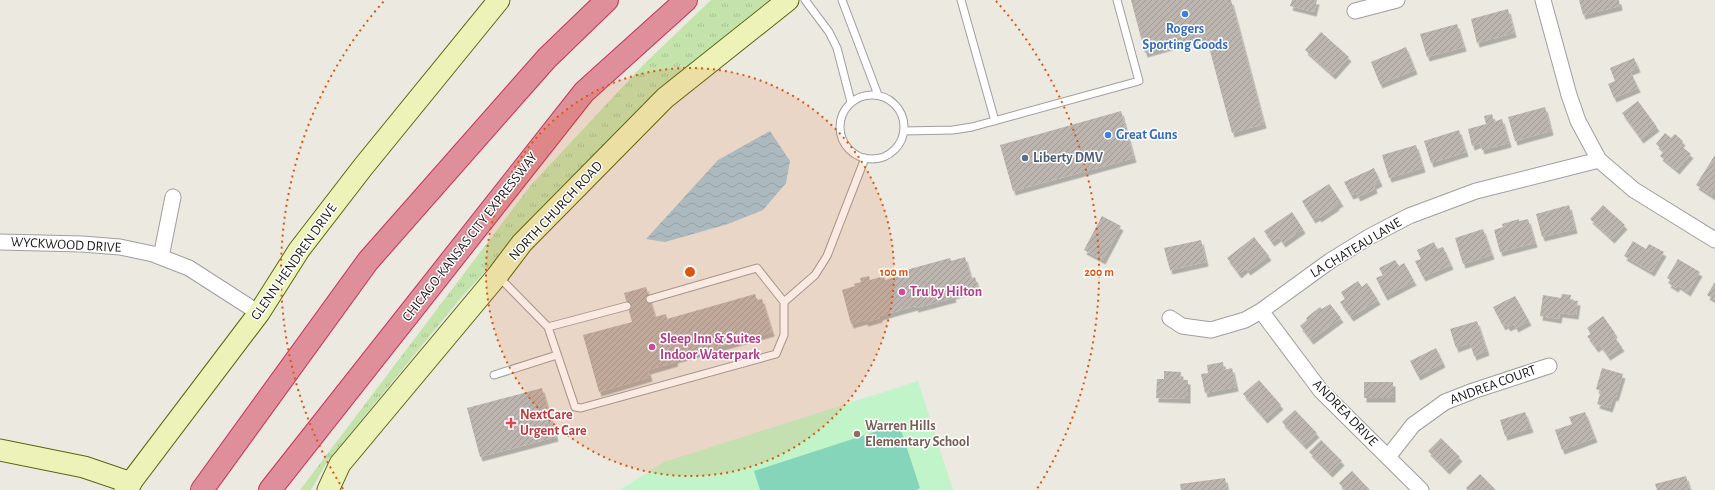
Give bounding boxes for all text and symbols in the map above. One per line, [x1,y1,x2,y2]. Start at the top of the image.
marker: Rogers Sporting Goods [1180,9,1190,19]
place label: Rogers Sporting Goods [1142,22,1228,52]
place label: Great Guns [1116,128,1177,142]
marker: Great Guns [1103,130,1113,140]
street label: CHICAGO-KANSAS CITY EXPRESSWAY [400,149,541,324]
place label: Liberty DMV [1033,151,1104,165]
marker: Liberty DMV [1020,153,1030,163]
street label: NORTH CHURCH ROAD [507,159,605,263]
street label: GLENN HENDREN DRIVE [248,201,340,323]
street label: LA CHATEAU LANE [1308,215,1404,281]
street label: WYCKWOOD DRIVE [10,235,122,255]
centre of rings [683,265,697,279]
text: 100 m [880,266,908,278]
text: 200 m [1084,266,1114,278]
place label: Tru by Hilton [910,285,982,299]
marker: Tru by Hilton [897,287,907,297]
place label: Sleep Inn & Suites Indoor Waterpark [660,332,761,362]
marker: Sleep Inn & Suites Indoor Waterpark [647,342,657,352]
street label: ANDREA COURT [1448,363,1538,407]
street label: ANDREA DRIVE [1310,377,1380,449]
place label: NextCare Urgent Care [520,408,587,438]
marker: NextCare Urgent Care [505,417,517,429]
place label: Warren Hills Elementary School [865,419,970,449]
marker: Warren Hills Elementary School [852,429,862,439]

